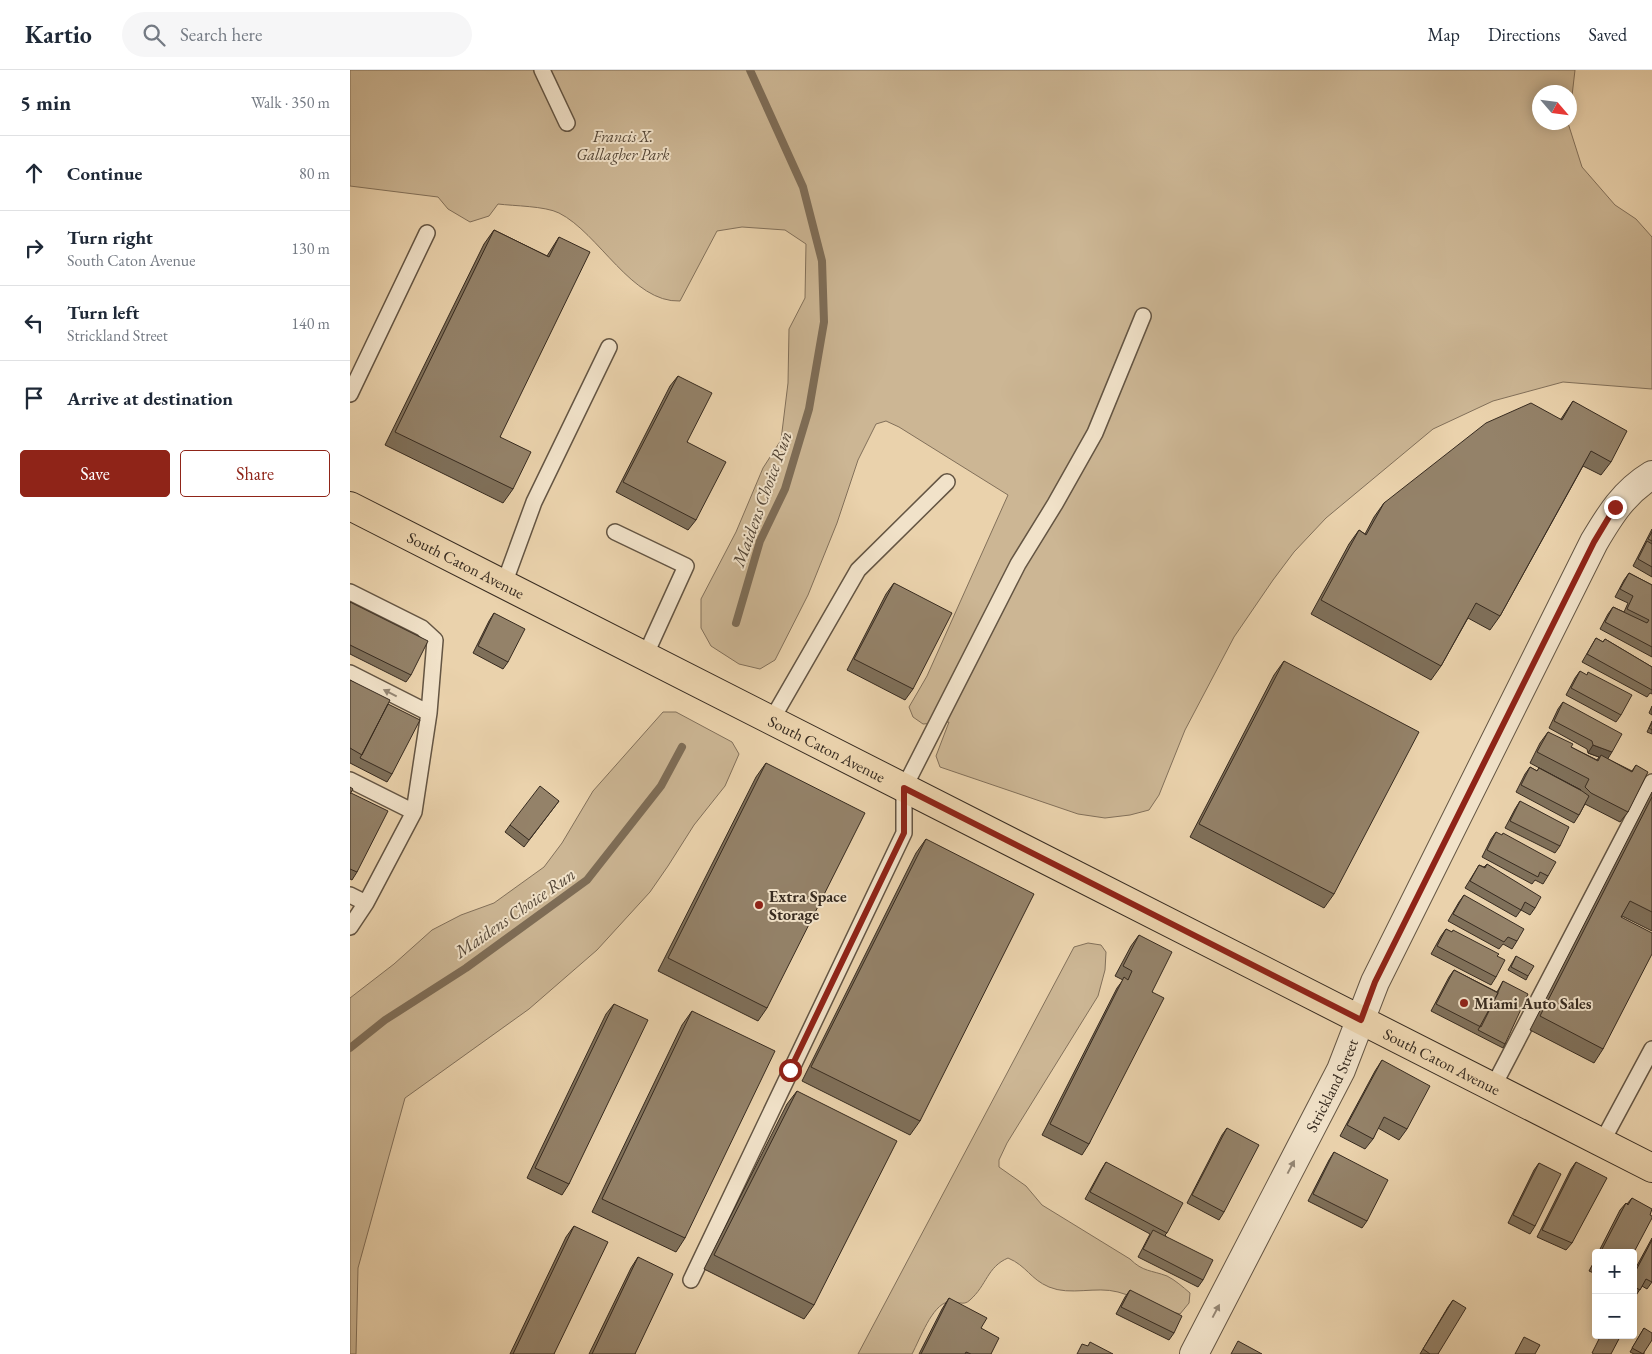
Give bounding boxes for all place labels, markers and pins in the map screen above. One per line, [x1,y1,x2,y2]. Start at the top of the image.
place label: Extra Space Storage [769,886,847,925]
marker: Extra Space Storage [753,899,765,911]
place label: Miami Auto Sales [1474,993,1592,1014]
marker: Miami Auto Sales [1458,997,1470,1009]

